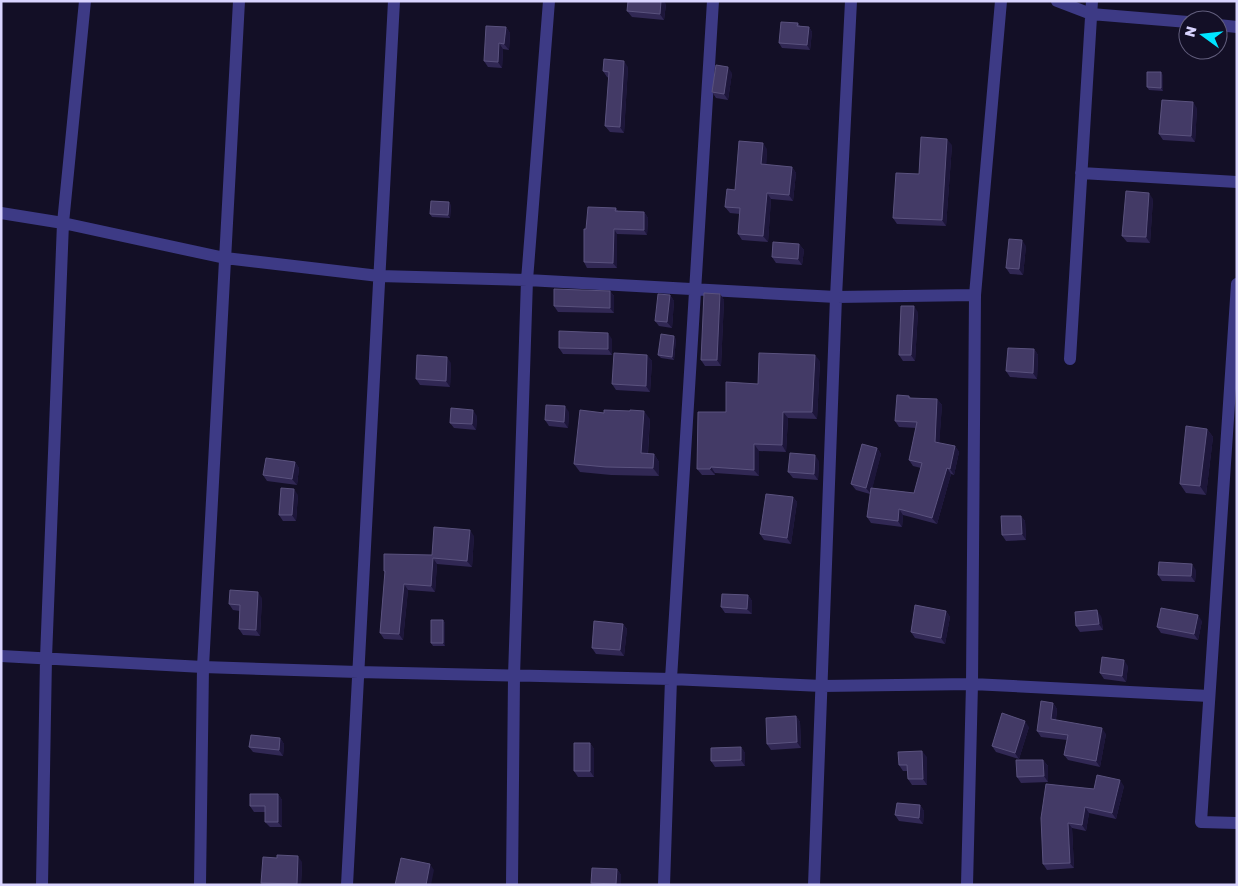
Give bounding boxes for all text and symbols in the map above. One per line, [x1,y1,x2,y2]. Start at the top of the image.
north arrow [1178,10,1228,60]
text: N [1180,24,1200,39]

